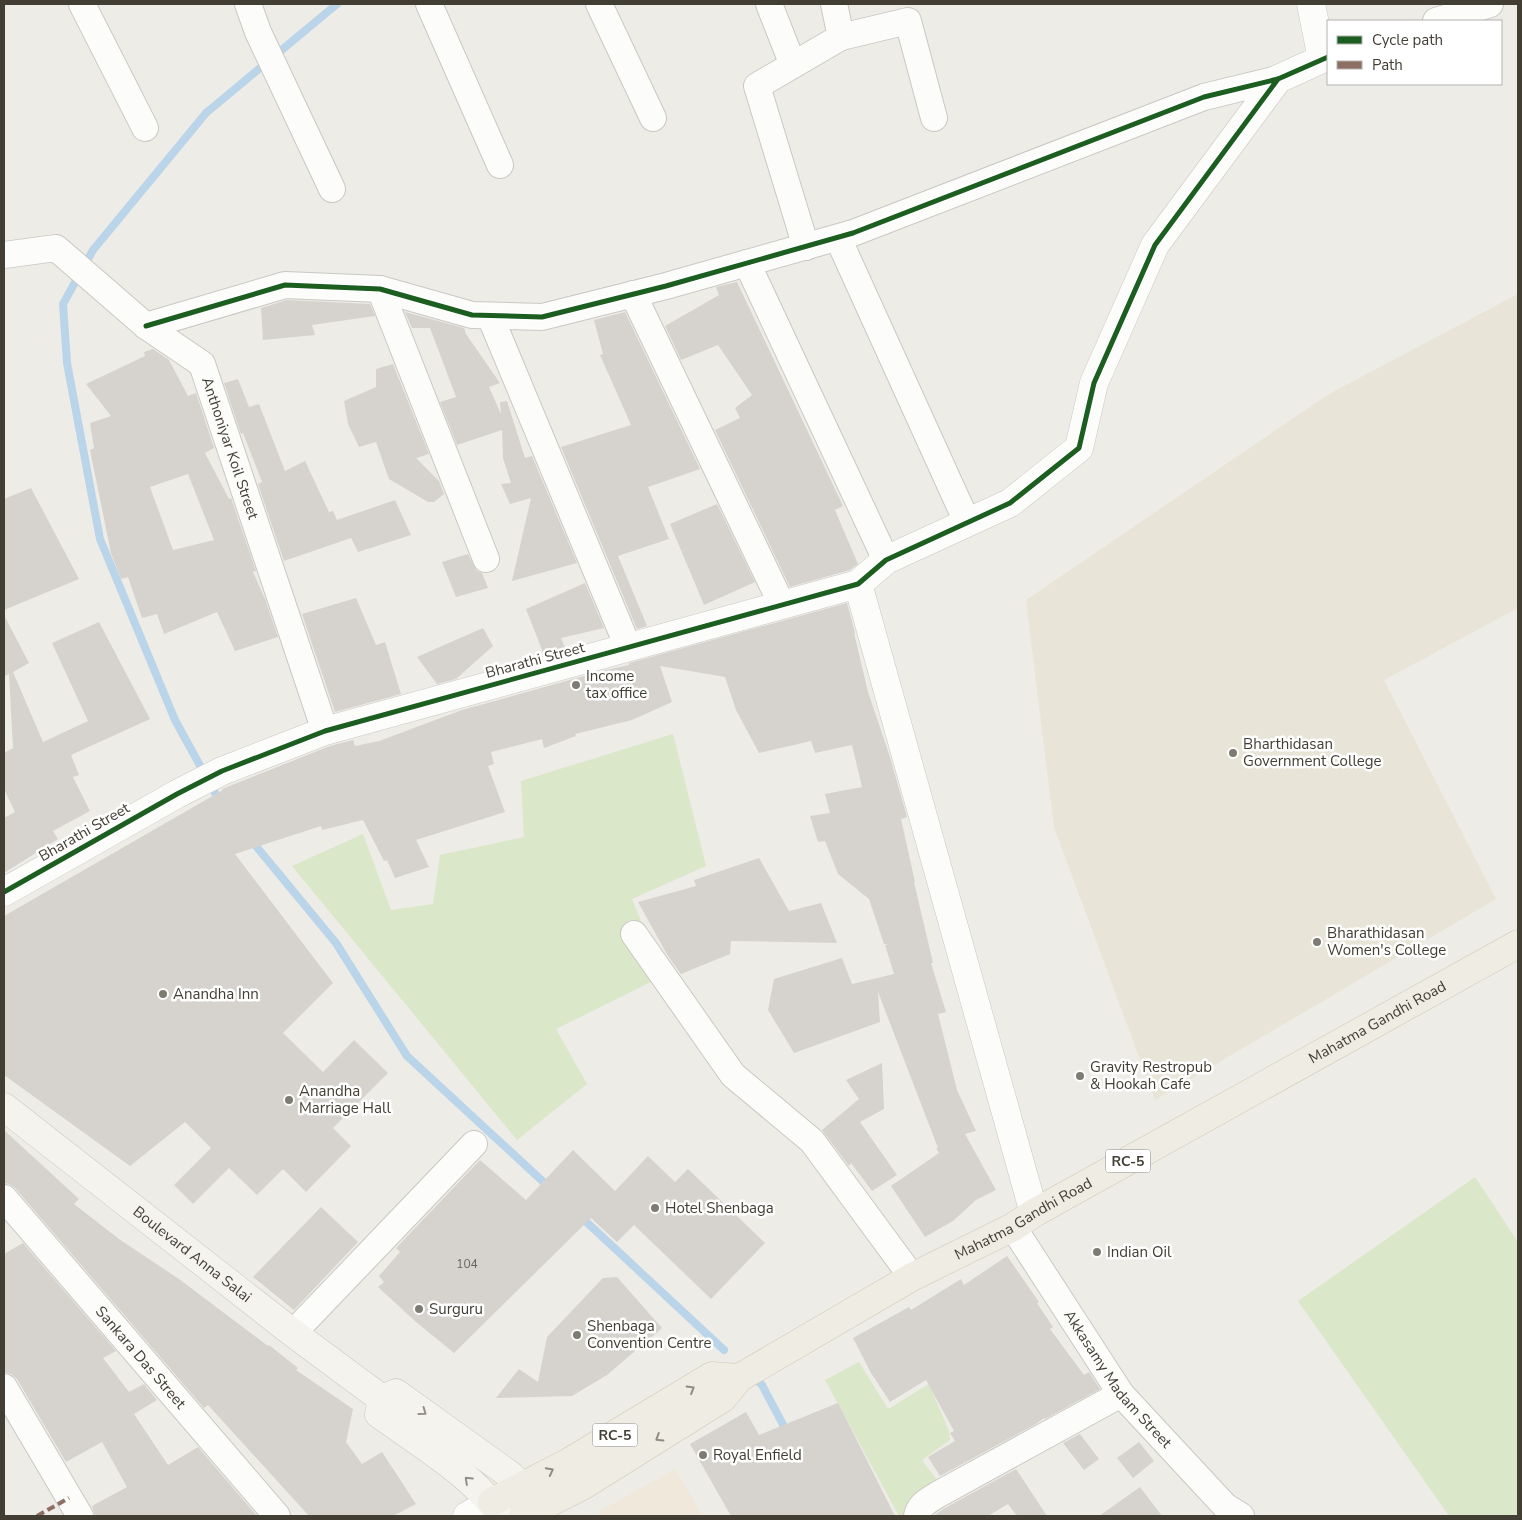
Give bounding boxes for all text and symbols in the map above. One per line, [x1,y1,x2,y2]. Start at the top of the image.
legend [1327,20,1502,85]
text: Cycle path [1372,30,1443,50]
text: Path [1372,55,1403,75]
street label: Anthoniyar Koil Street [197,374,264,523]
street label: Bharathi Street [483,637,588,683]
place label: Income tax office [586,666,647,703]
marker: Income tax office [570,679,582,691]
place label: Bharthidasan Government College [1243,734,1382,771]
marker: Bharthidasan Government College [1227,747,1239,759]
street label: Bharathi Street [35,797,134,866]
place label: Bharathidasan Women's College [1327,923,1446,960]
marker: Bharathidasan Women's College [1311,936,1323,948]
street label: Mahatma Gandhi Road [1305,976,1449,1068]
place label: Anandha Inn [173,984,259,1004]
marker: Anandha Inn [157,988,169,1000]
place label: Gravity Restropub & Hookah Cafe [1090,1057,1212,1094]
marker: Gravity Restropub & Hookah Cafe [1074,1070,1086,1082]
place label: Anandha Marriage Hall [299,1081,391,1118]
marker: Anandha Marriage Hall [283,1094,295,1106]
road number: RC-5 [1106,1150,1150,1172]
street label: Mahatma Gandhi Road [951,1173,1095,1264]
place label: Hotel Shenbaga [665,1198,774,1218]
street label: Boulevard Anna Salai [129,1202,256,1307]
marker: Hotel Shenbaga [649,1202,661,1214]
place label: Indian Oil [1107,1242,1172,1262]
marker: Indian Oil [1091,1246,1103,1258]
house number: 104 [456,1256,478,1272]
place label: Surguru [429,1299,483,1319]
street label: Sankara Das Street [91,1302,191,1413]
marker: Surguru [413,1303,425,1315]
street label: Akkasamy Madam Street [1059,1306,1177,1453]
place label: Shenbaga Convention Centre [587,1316,712,1353]
marker: Shenbaga Convention Centre [571,1329,583,1341]
one-way arrow [685,1386,694,1396]
one-way arrow [417,1406,427,1415]
road number: RC-5 [592,1424,638,1446]
one-way arrow [655,1432,664,1442]
place label: Royal Enfield [713,1445,802,1465]
marker: Royal Enfield [697,1449,709,1461]
one-way arrow [545,1467,554,1477]
one-way arrow [465,1477,474,1486]

